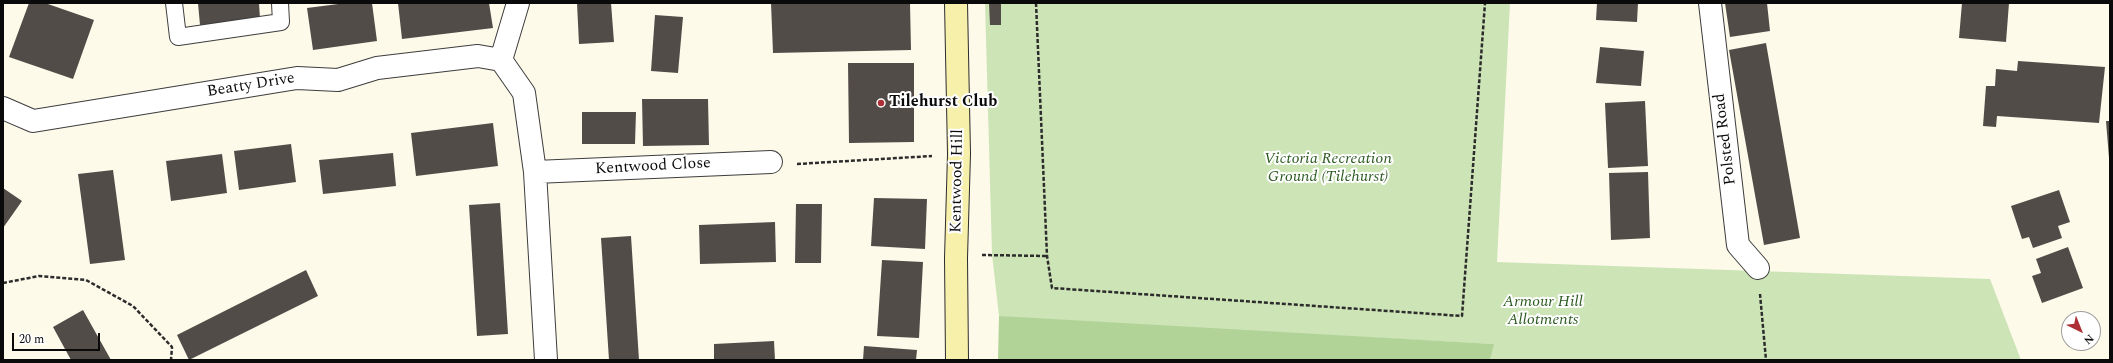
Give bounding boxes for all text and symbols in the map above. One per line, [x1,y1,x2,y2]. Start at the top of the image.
street label: Beatty Drive [206,70,296,102]
street label: Polsted Road [1711,92,1741,186]
place label: Tilehurst Club [889,93,997,113]
marker: Tilehurst Club [876,98,886,108]
street label: Kentwood Hill [947,129,969,233]
park label: Victoria Recreation Ground (Tilehurst) [1264,150,1392,188]
street label: Kentwood Close [595,154,711,180]
park label: Armour Hill Allotments [1503,293,1583,331]
north arrow [2061,311,2101,351]
scale bar [14,325,102,351]
text: 20 m [19,330,44,349]
text: N [2080,330,2098,349]

